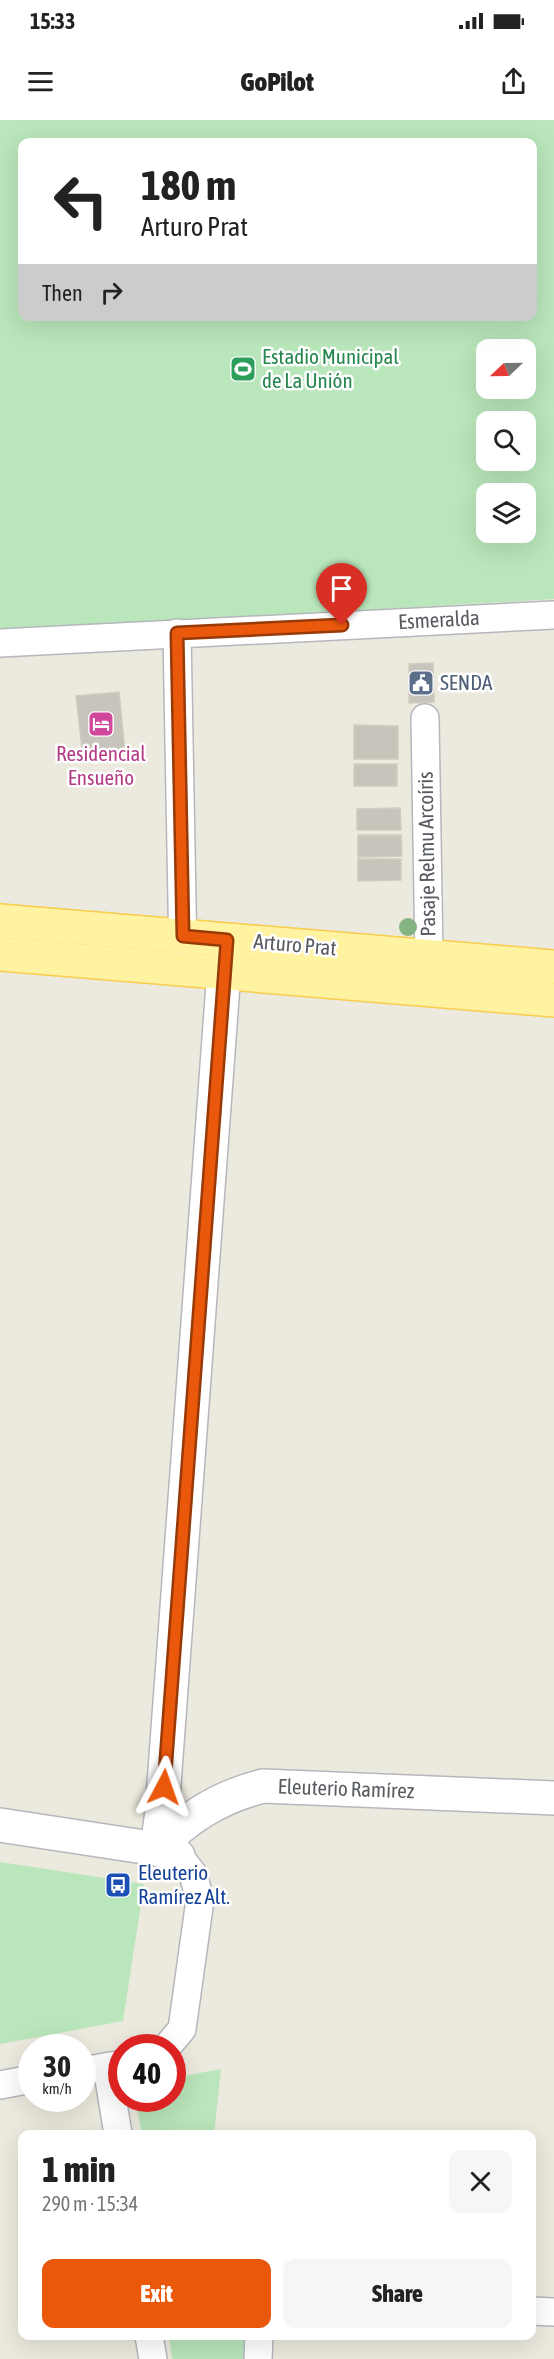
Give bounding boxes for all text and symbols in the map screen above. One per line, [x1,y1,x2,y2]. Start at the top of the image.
text: 15:33 [30,8,75,34]
icon: menu [24,65,57,98]
icon: share [497,65,530,98]
text: GoPilot [240,66,314,97]
text: 180 m [141,161,236,209]
icon: left [42,162,120,240]
text: Arturo Prat [141,211,248,242]
icon: right [95,276,128,309]
text: Then [42,280,83,306]
north arrow [476,339,536,399]
map controls [476,339,536,543]
place label: Estadio Municipal de La Unión [262,344,399,392]
sports icon: Estadio Municipal de La Unión [228,354,258,384]
button: search [476,411,536,471]
button: layers [476,483,536,543]
pin [316,563,367,625]
icon: arrive [325,572,358,605]
street label: Esmeralda [398,605,480,633]
public building icon: SENDA [406,668,436,698]
place label: SENDA [440,670,493,694]
hotel icon: Residencial Ensueño [86,709,116,739]
place label: Residencial Ensueño [56,741,146,789]
street label: Pasaje Relmu Arcoíris [413,771,439,937]
street label: Arturo Prat [253,928,338,960]
position arrow [132,1755,196,1819]
street label: Eleuterio Ramírez [277,1774,415,1802]
place label: Eleuterio Ramírez Alt. [138,1860,230,1908]
bus stop icon: Eleuterio Ramírez Alt. [103,1870,133,1900]
speed limit sign: 40 [108,2034,186,2112]
text: 30 [43,2049,71,2083]
text: km/h [42,2080,72,2097]
text: 1 min [42,2148,116,2190]
button: close [449,2150,512,2213]
text: 290 m · 15:34 [42,2192,138,2215]
button: Exit [42,2259,271,2328]
button: Share [283,2259,512,2328]

